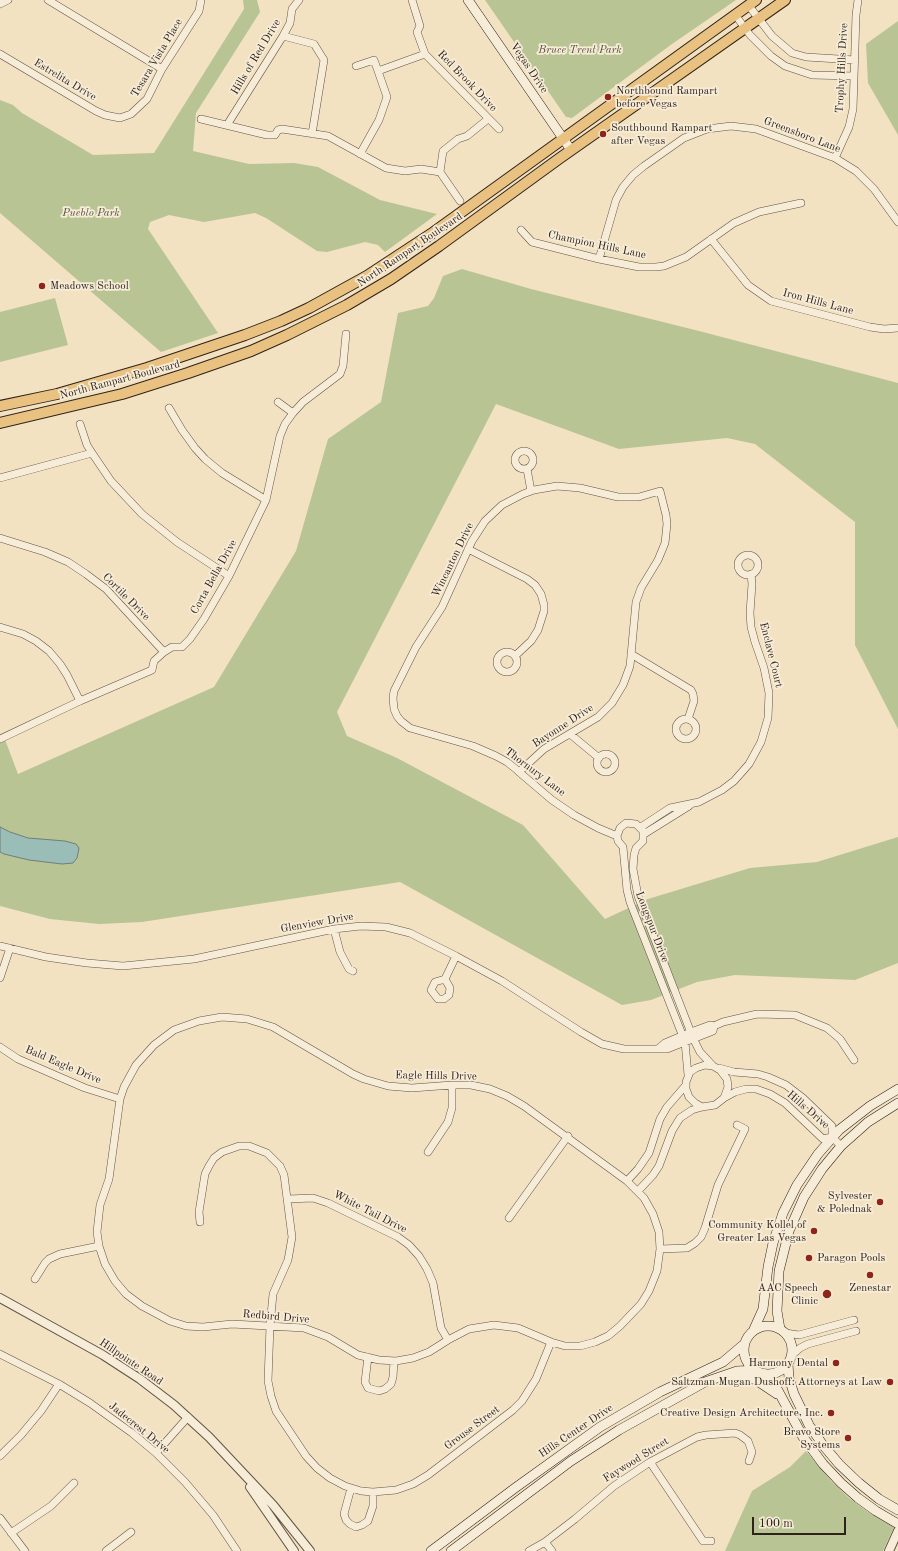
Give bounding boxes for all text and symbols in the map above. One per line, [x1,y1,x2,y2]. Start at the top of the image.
street label: Tesara Vista Place [128,16,186,100]
street label: Hills of Red Drive [228,17,284,97]
street label: Trophy Hills Drive [833,23,851,113]
street label: Vegas Drive [507,40,551,96]
park label: Bruce Trent Park [538,43,622,57]
street label: Red Brook Drive [434,48,500,114]
street label: Estrelita Drive [31,56,99,104]
place label: Northbound Rampart before Vegas [616,84,718,110]
marker: Northbound Rampart before Vegas [603,92,613,102]
street label: Greensboro Lane [762,114,842,156]
place label: Southbound Rampart after Vegas [611,121,712,147]
marker: Southbound Rampart after Vegas [598,129,608,139]
park label: Pueblo Park [62,206,120,220]
street label: North Rampart Boulevard [355,210,465,290]
street label: Champion Hills Lane [547,228,647,262]
place label: Meadows School [50,279,129,293]
marker: Meadows School [37,281,47,291]
street label: Iron Hills Lane [781,286,855,318]
street label: North Rampart Boulevard [58,358,182,402]
street label: Wincanton Drive [429,521,477,599]
street label: Corta Bella Drive [188,537,240,617]
street label: Cortile Drive [100,571,152,623]
street label: Enclave Court [757,621,785,689]
street label: Bayonne Drive [530,701,596,751]
street label: Thornury Lane [502,745,568,799]
street label: Longspur Drive [632,890,672,964]
street label: Glenview Drive [280,910,354,936]
street label: Bald Eagle Drive [23,1043,103,1087]
street label: Eagle Hills Drive [395,1069,477,1083]
street label: Hills Drive [784,1088,832,1132]
street label: White Tail Drive [331,1188,409,1236]
place label: Sylvester & Polednak [817,1189,872,1215]
marker: Sylvester & Polednak [875,1197,885,1207]
place label: Community Kollel of Greater Las Vegas [708,1218,806,1244]
marker: Community Kollel of Greater Las Vegas [809,1226,819,1236]
place label: Paragon Pools [817,1251,885,1265]
marker: Paragon Pools [804,1253,814,1263]
marker: Zenestar [865,1270,875,1280]
place label: AAC Speech Clinic [758,1281,818,1307]
place label: Zenestar [849,1281,891,1295]
marker: AAC Speech Clinic [821,1288,833,1300]
street label: Redbird Drive [242,1308,310,1326]
street label: Hillpointe Road [97,1336,165,1388]
place label: Harmony Dental [749,1356,828,1370]
marker: Harmony Dental [831,1358,841,1368]
place label: Saltzman Mugan Dushoff: Attorneys at Law [671,1375,882,1389]
marker: Saltzman Mugan Dushoff: Attorneys at Law [885,1377,895,1387]
street label: Jadecrest Drive [106,1399,172,1457]
street label: Hills Center Drive [536,1401,616,1461]
street label: Grouse Street [442,1403,502,1453]
place label: Creative Design Architecture, Inc. [660,1406,823,1420]
marker: Creative Design Architecture, Inc. [826,1408,836,1418]
place label: Bravo Store Systems [783,1425,840,1451]
marker: Bravo Store Systems [843,1433,853,1443]
street label: Faywood Street [601,1435,671,1485]
scale bar [754,1509,848,1535]
text: 100 m [759,1518,793,1530]

